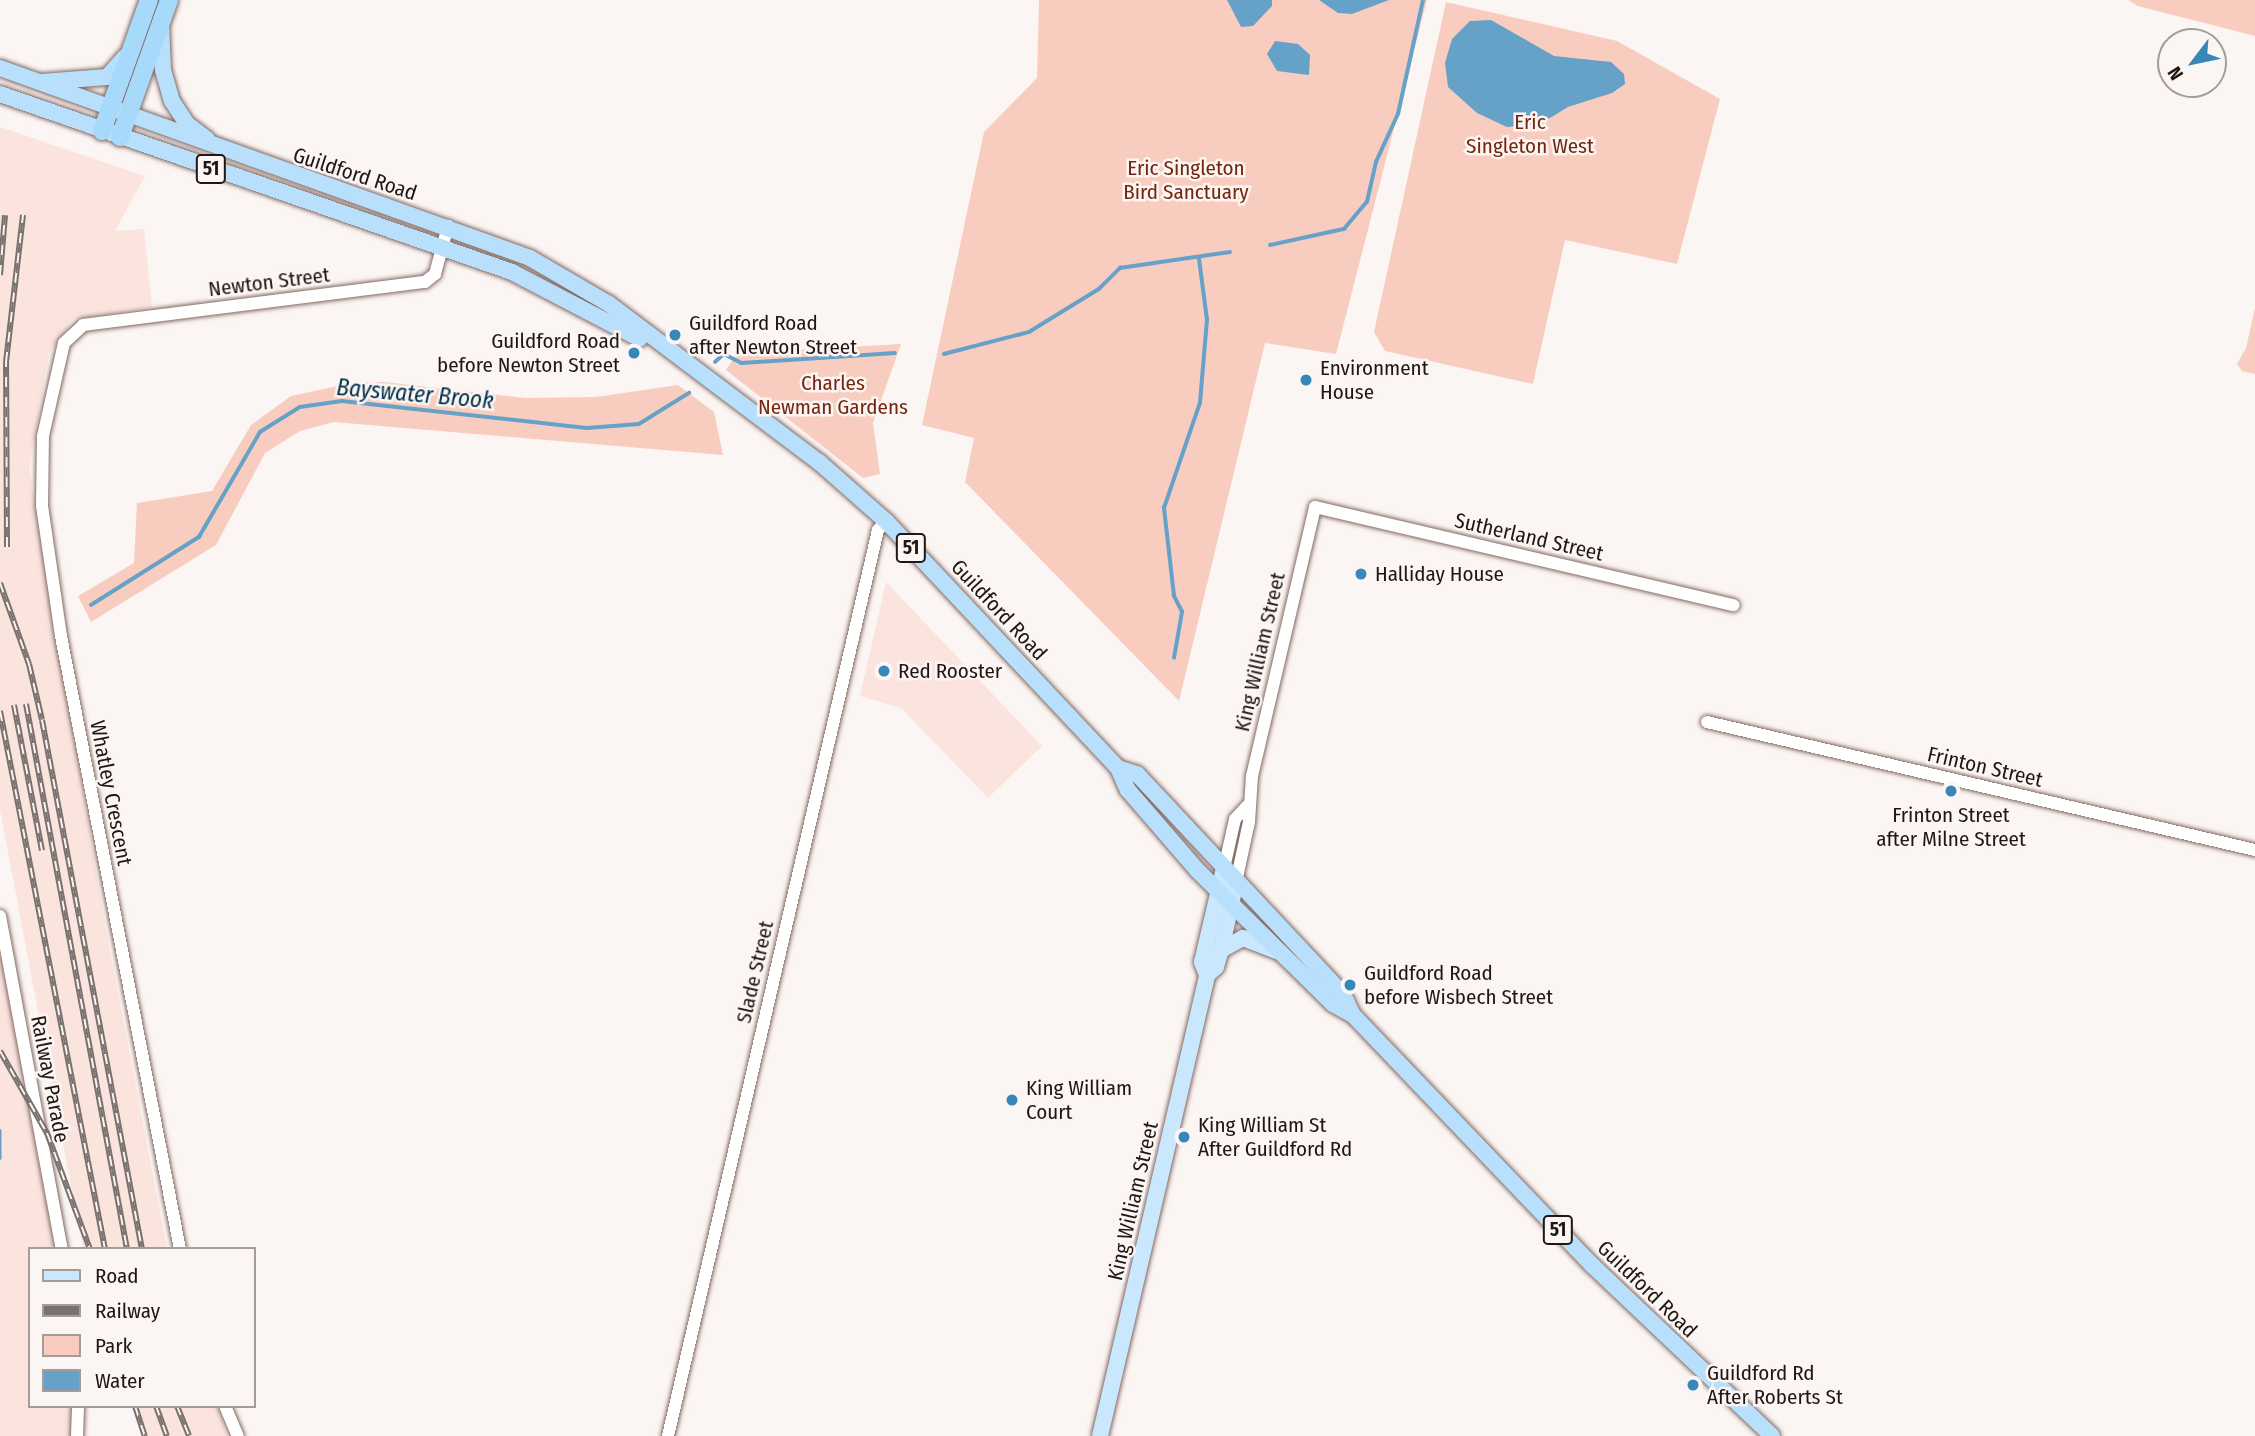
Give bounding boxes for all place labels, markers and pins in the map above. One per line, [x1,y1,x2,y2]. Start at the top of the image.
place label: Guildford Road after Newton Street [689,310,857,360]
marker: Guildford Road after Newton Street [667,327,683,343]
place label: Guildford Road before Newton Street [437,328,620,378]
marker: Guildford Road before Newton Street [626,345,642,361]
place label: Environment House [1320,355,1429,405]
marker: Environment House [1298,372,1314,388]
place label: Halliday House [1375,561,1504,587]
marker: Halliday House [1353,566,1369,582]
place label: Red Rooster [898,658,1002,684]
marker: Red Rooster [876,663,892,679]
marker: Frinton Street after Milne Street [1943,783,1959,799]
place label: Frinton Street after Milne Street [1876,802,2026,852]
place label: Guildford Road before Wisbech Street [1364,960,1553,1010]
marker: Guildford Road before Wisbech Street [1342,977,1358,993]
place label: King William Court [1026,1075,1132,1125]
marker: King William Court [1004,1092,1020,1108]
place label: King William St After Guildford Rd [1198,1112,1352,1162]
marker: King William St After Guildford Rd [1176,1129,1192,1145]
place label: Guildford Rd After Roberts St [1707,1360,1843,1410]
marker: Guildford Rd After Roberts St [1685,1377,1701,1393]

